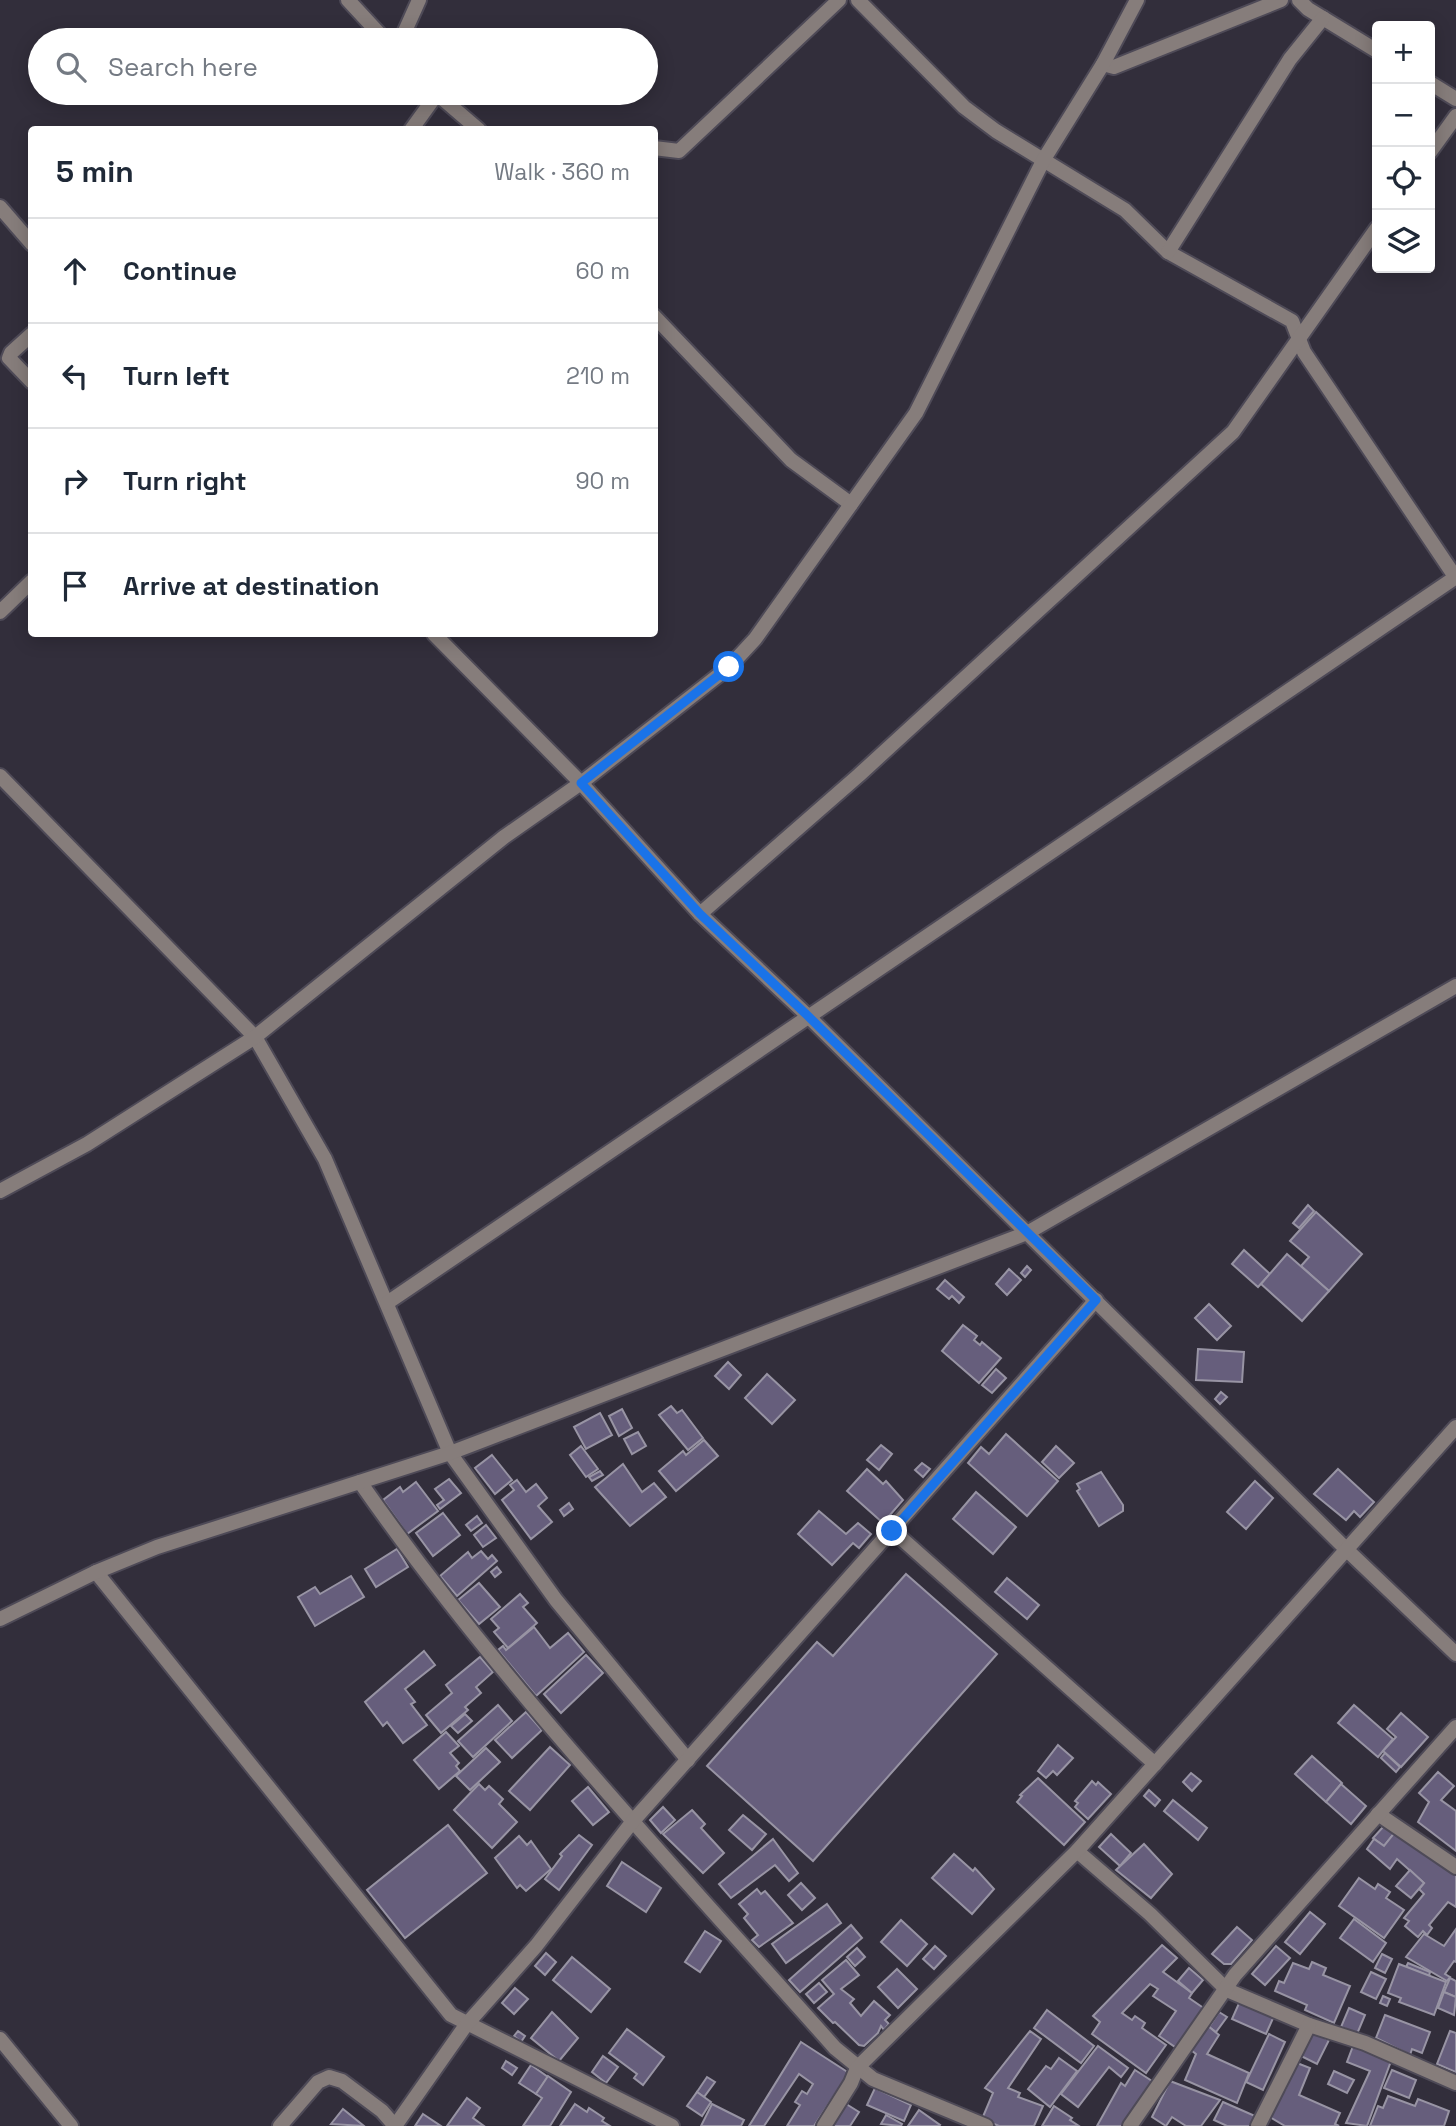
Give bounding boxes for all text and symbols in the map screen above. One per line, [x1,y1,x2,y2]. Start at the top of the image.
map controls [1372,21,1435,273]
button: + [1372,21,1435,84]
search box [28,28,658,105]
icon: search [52,48,90,86]
text: Search here [108,50,258,84]
button: − [1372,84,1435,147]
button: locate [1372,147,1435,210]
text: 5 min [56,152,134,191]
text: Walk · 360 m [494,157,630,187]
button: layers [1372,210,1435,273]
icon: ahead [56,252,94,290]
text: Continue [123,254,237,288]
text: 60 m [575,256,630,286]
icon: left [56,357,94,395]
text: Turn left [123,359,230,393]
text: 210 m [566,361,630,391]
icon: right [56,462,94,500]
text: Turn right [123,464,247,498]
text: 90 m [575,466,630,496]
icon: arrive [56,567,94,605]
text: Arrive at destination [123,569,380,603]
route start [713,651,744,682]
route end [876,1515,907,1546]

